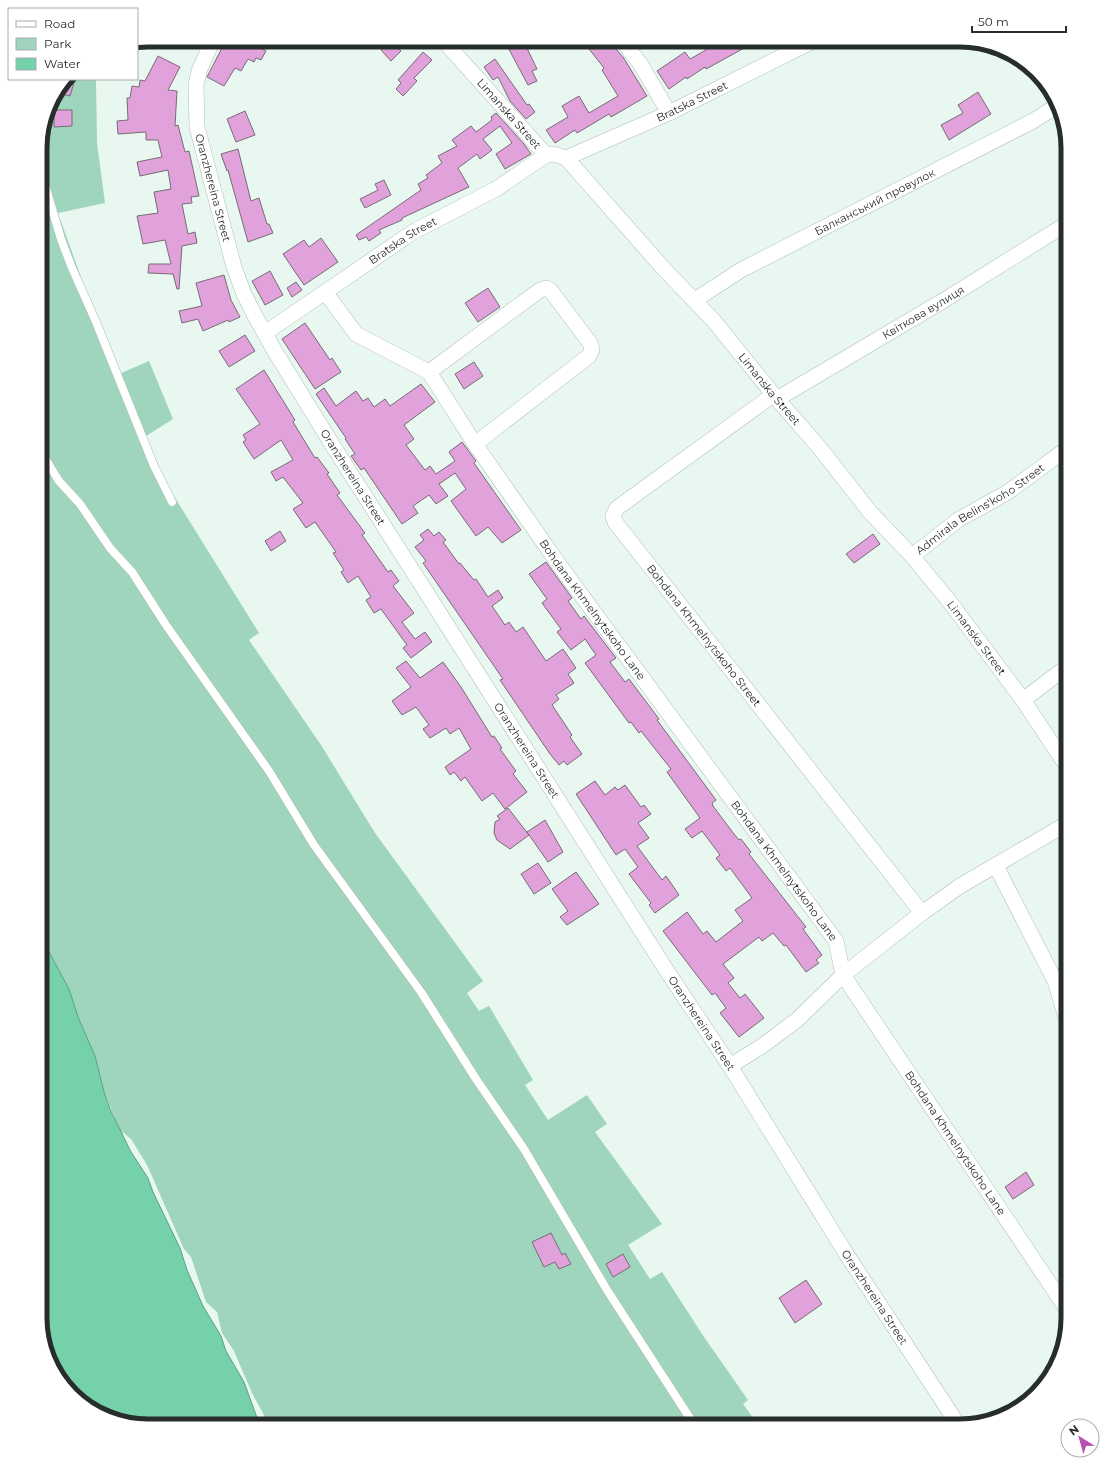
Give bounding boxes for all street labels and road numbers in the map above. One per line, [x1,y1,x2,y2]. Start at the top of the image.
street label: Limanska Street [474,76,545,152]
street label: Bratska Street [654,78,730,125]
street label: Oranzhereina Street [192,132,234,244]
street label: Балканський провулок [812,165,938,238]
street label: Bratska Street [366,214,440,267]
street label: Квіткова вулиця [880,282,967,342]
street label: Limanska Street [735,350,804,428]
street label: Oranzhereina Street [317,426,389,528]
street label: Admirala Belins'koho Street [913,460,1048,557]
street label: Bohdana Khmelnytskoho Lane [537,537,649,683]
street label: Bohdana Khmelnytskoho Street [644,561,764,710]
street label: Limanska Street [944,598,1009,678]
street label: Oranzhereina Street [491,700,563,801]
street label: Bohdana Khmelnytskoho Lane [728,798,841,944]
street label: Oranzhereina Street [665,973,738,1074]
street label: Bohdana Khmelnytskoho Lane [902,1068,1009,1218]
street label: Oranzhereina Street [838,1247,911,1348]

